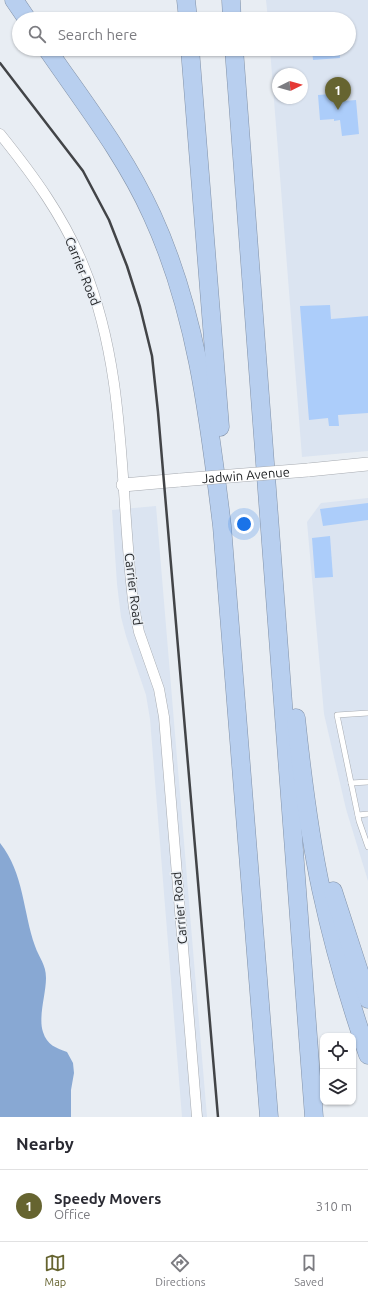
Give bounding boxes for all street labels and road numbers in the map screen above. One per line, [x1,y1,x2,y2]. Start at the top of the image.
street label: Carrier Road [63,235,103,307]
street label: Jadwin Avenue [201,464,290,485]
street label: Carrier Road [123,552,145,626]
street label: Carrier Road [169,871,189,945]

